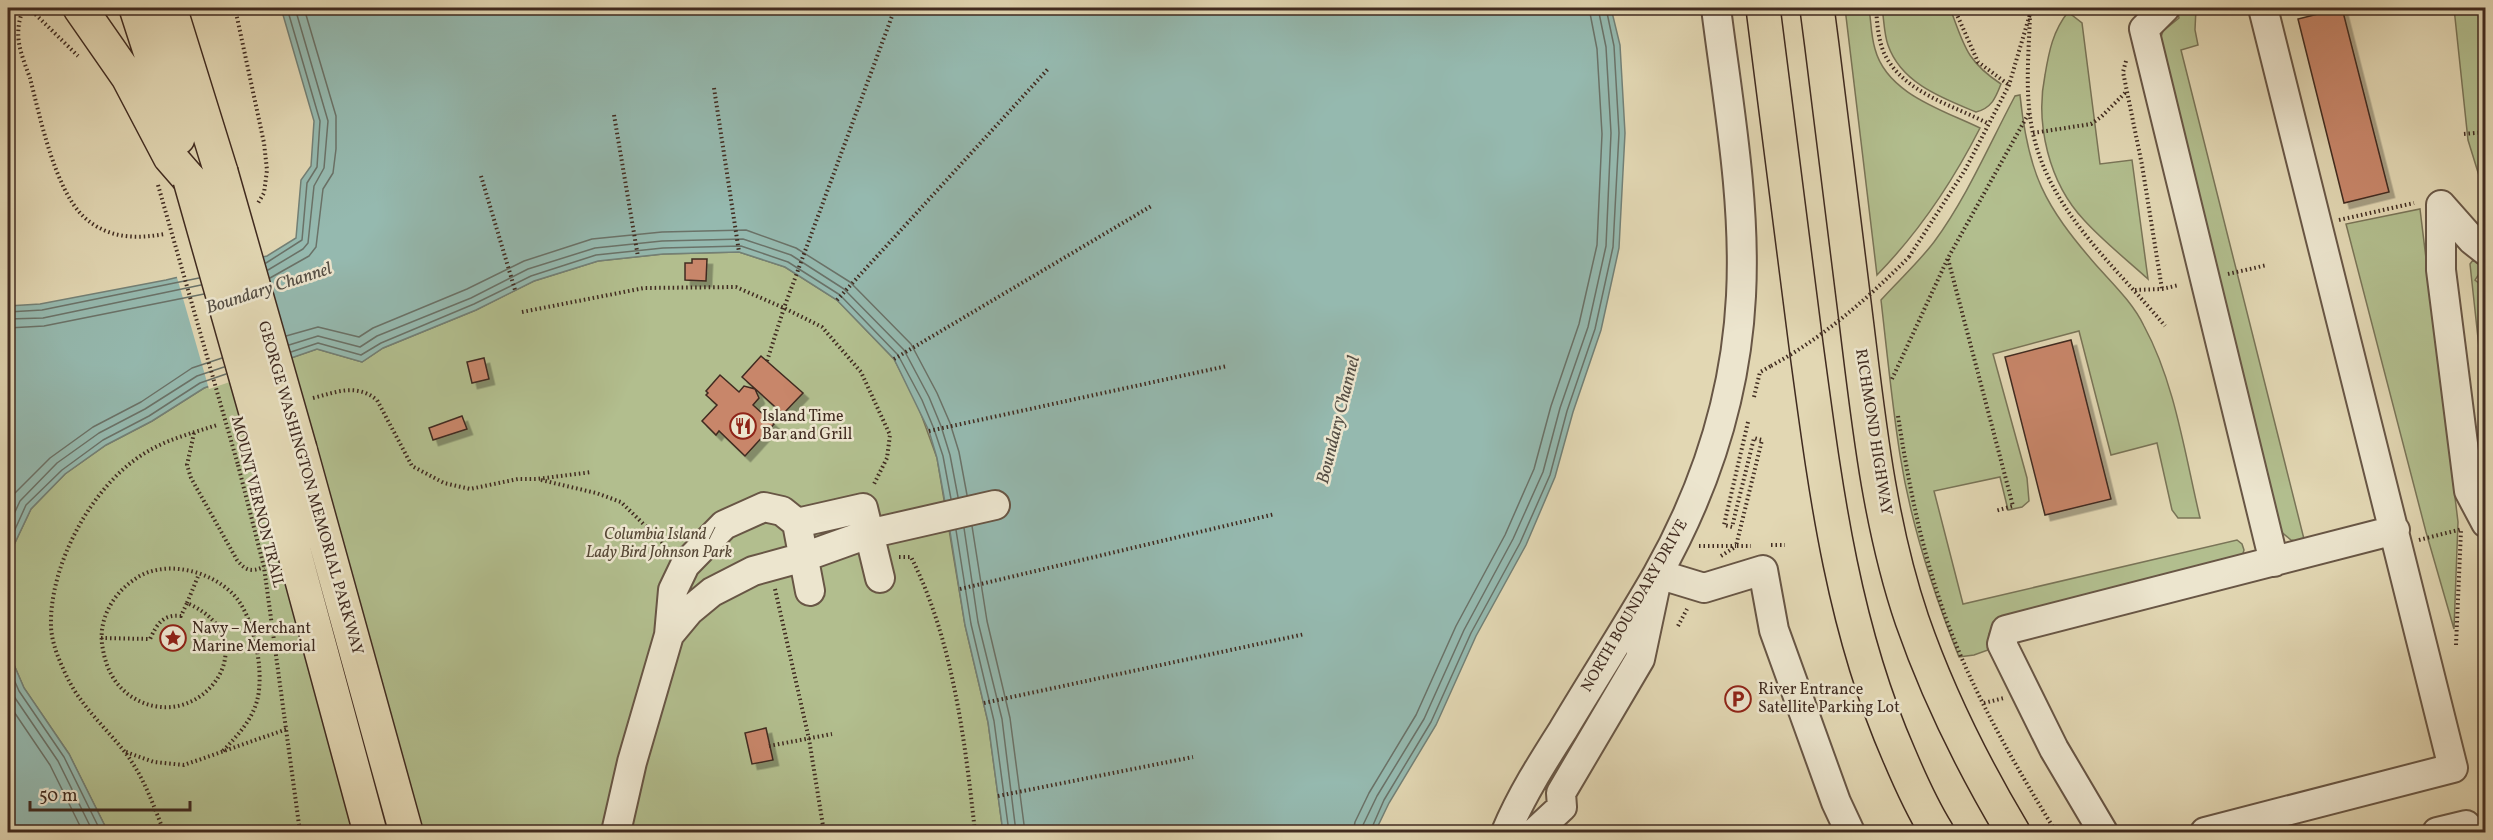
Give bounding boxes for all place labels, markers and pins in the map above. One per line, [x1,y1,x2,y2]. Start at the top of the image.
place label: Island Time Bar and Grill [762,406,853,446]
restaurant icon: Island Time Bar and Grill [728,411,758,441]
place label: Navy – Merchant Marine Memorial [192,618,316,658]
place icon: Navy – Merchant Marine Memorial [158,623,188,653]
place label: River Entrance Satellite Parking Lot [1758,679,1900,719]
parking icon: River Entrance Satellite Parking Lot [1723,684,1753,714]

